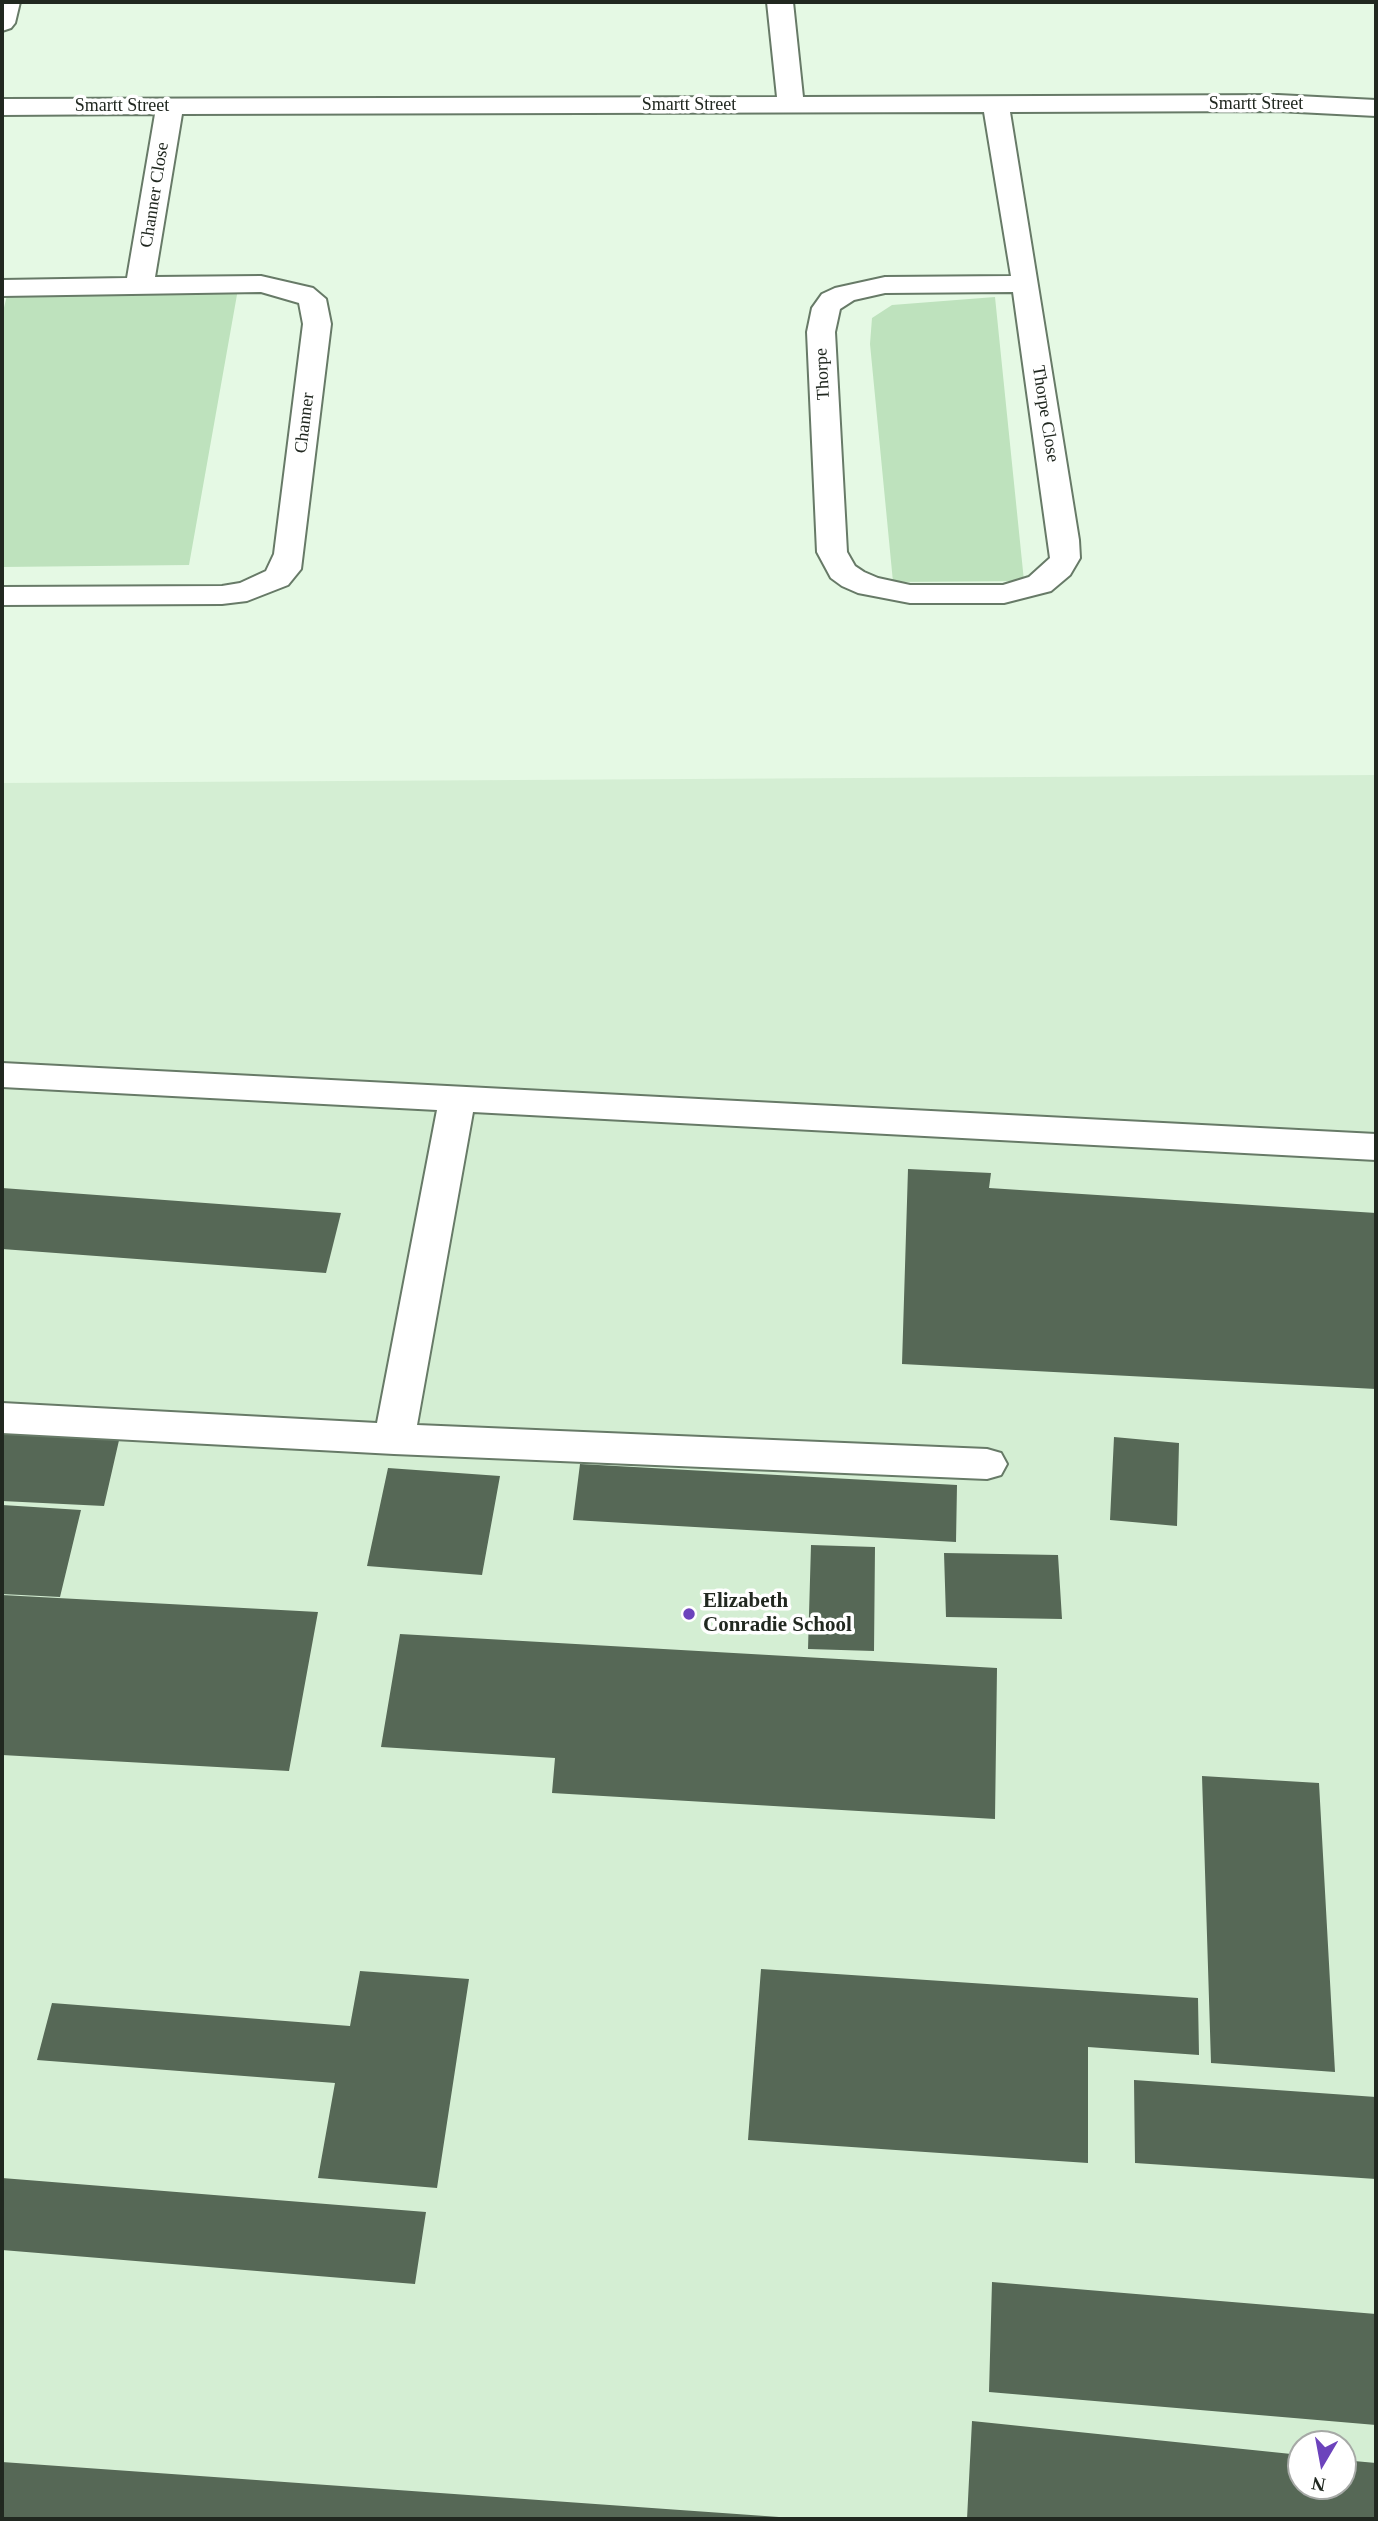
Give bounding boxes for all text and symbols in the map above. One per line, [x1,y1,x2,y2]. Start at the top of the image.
street label: Smartt Street [1209,93,1303,115]
street label: Smartt Street [642,94,736,116]
street label: Smartt Street [75,95,169,117]
street label: Channer Close [136,141,174,249]
street label: Thorpe [811,347,835,401]
street label: Thorpe Close [1027,364,1063,464]
street label: Channer [291,391,319,455]
place label: Elizabeth Conradie School [703,1589,852,1639]
marker: Elizabeth Conradie School [681,1606,697,1622]
north arrow [1287,2430,1357,2500]
text: N [1310,2473,1327,2496]

